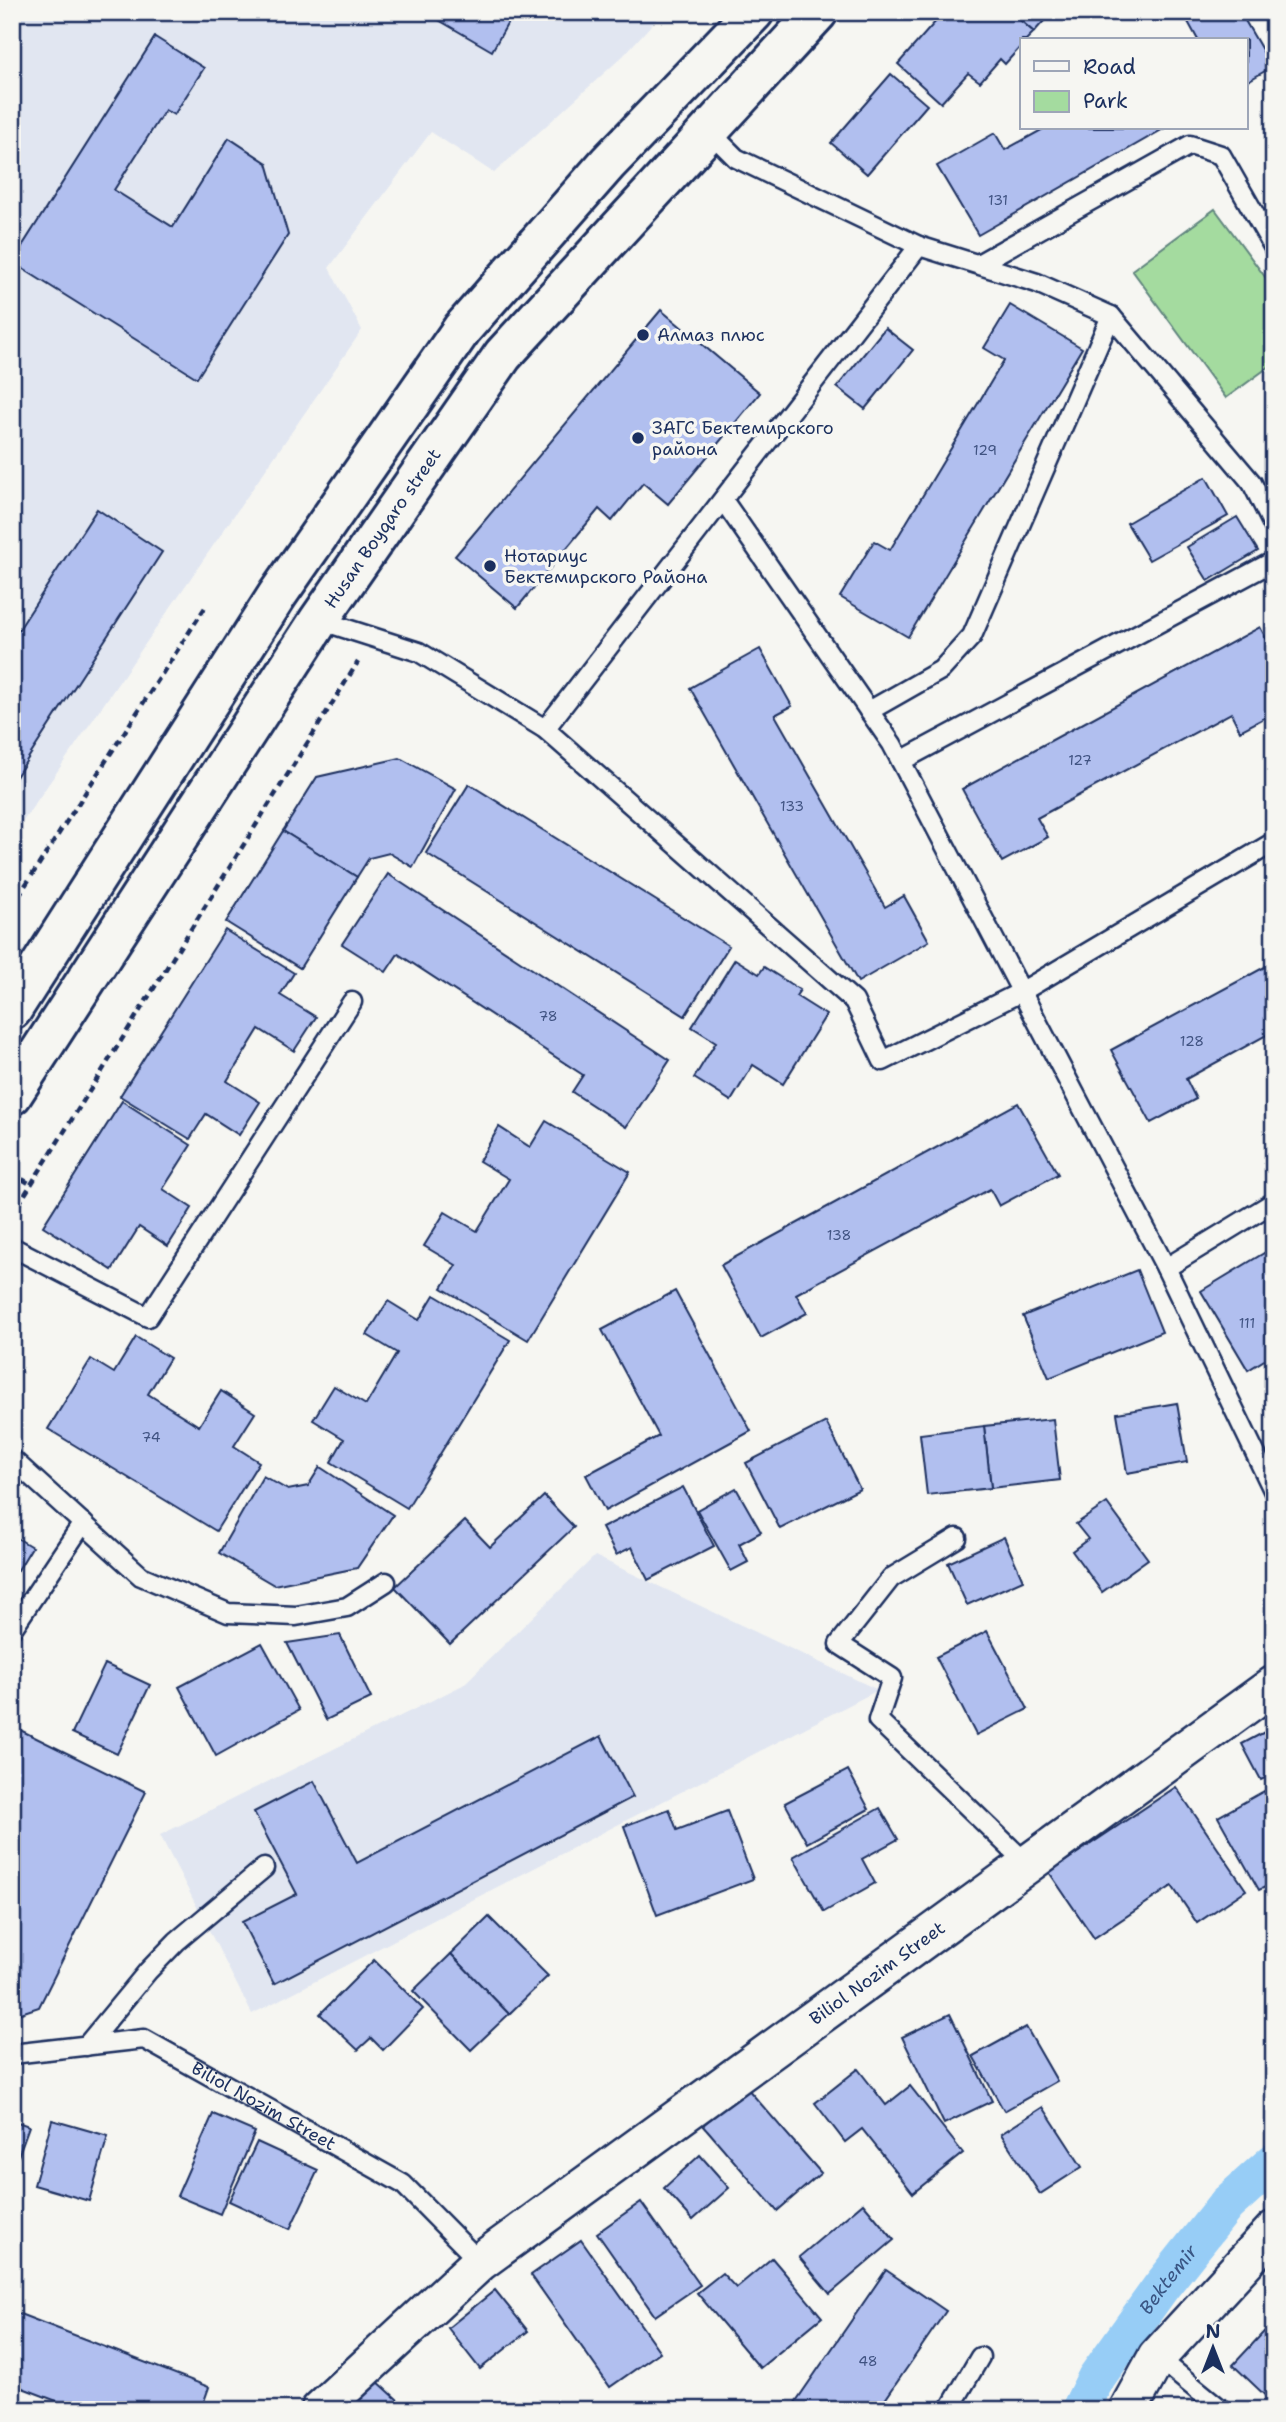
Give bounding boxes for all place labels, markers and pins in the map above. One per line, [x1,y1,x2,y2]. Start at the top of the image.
place label: Алмаз плюс [657,323,765,347]
marker: Алмаз плюс [635,327,651,343]
place label: ЗАГС Бектемирского района [652,416,834,461]
marker: ЗАГС Бектемирского района [630,430,646,446]
place label: Нотариус Бектемирского Района [504,544,708,589]
marker: Нотариус Бектемирского Района [482,558,498,574]

